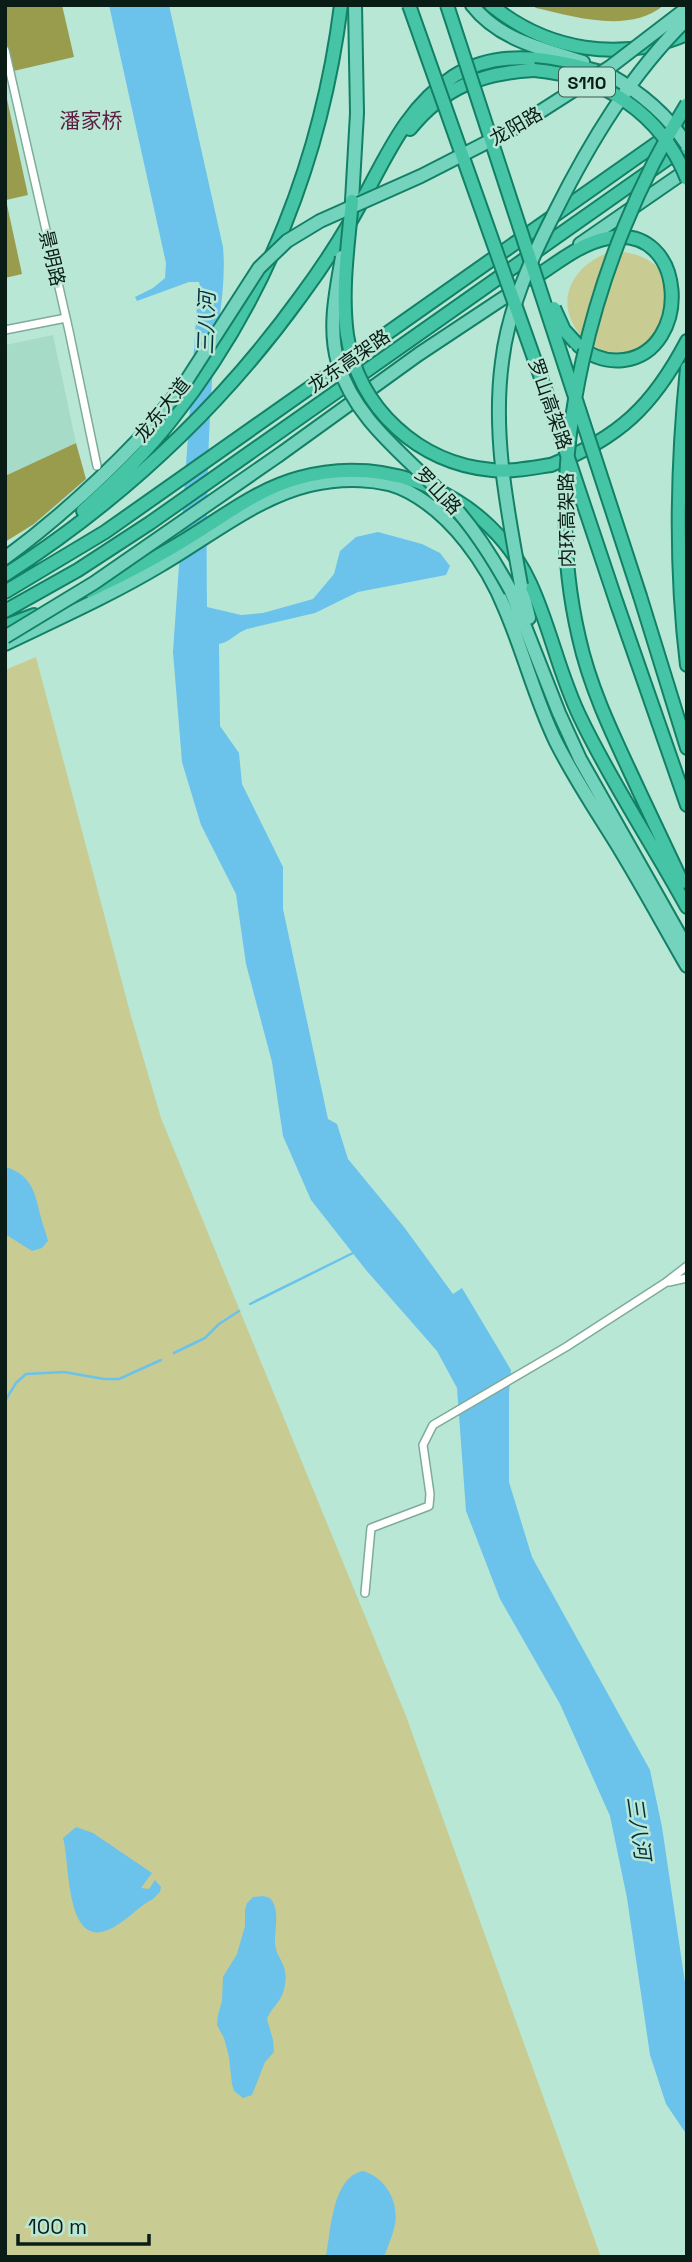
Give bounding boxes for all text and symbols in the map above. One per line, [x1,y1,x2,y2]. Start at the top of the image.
road number: S110 [559,68,615,96]
street label: 龙阳路 [485,101,547,151]
district label: 潘家桥 [60,107,123,134]
street label: 景明路 [33,227,71,289]
water label: 三八河 [191,287,221,355]
street label: 龙东高架路 [303,324,395,398]
street label: 罗山高架路 [523,355,577,453]
street label: 龙东大道 [128,373,196,447]
street label: 罗山路 [409,462,467,520]
street label: 内环高架路 [554,472,580,568]
water label: 三八河 [621,1795,657,1865]
scale bar [18,2202,149,2246]
text: 100 m [28,2213,87,2240]

